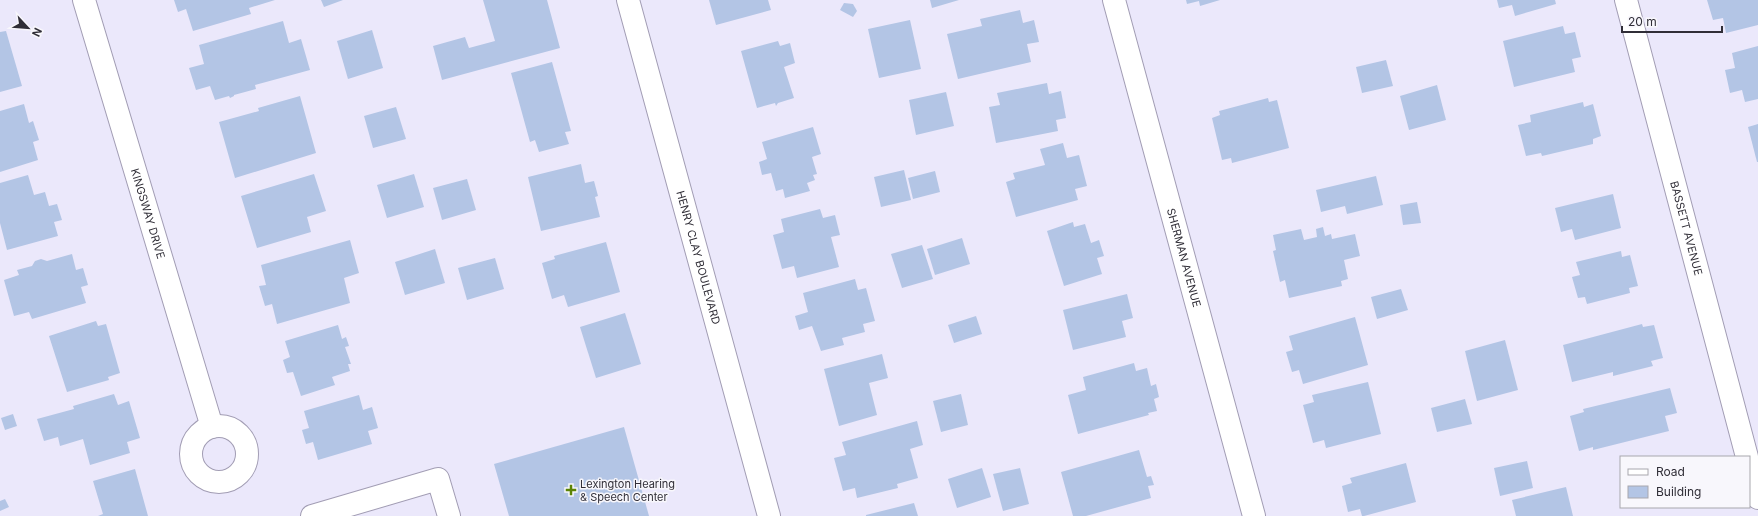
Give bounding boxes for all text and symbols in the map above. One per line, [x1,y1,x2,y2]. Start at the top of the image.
north arrow [8,8,48,48]
scale bar [1622,8,1722,34]
text: 20 m [1628,14,1657,29]
text: N [29,26,45,39]
street label: KINGSWAY DRIVE [128,167,168,261]
street label: BASSETT AVENUE [1667,179,1706,277]
street label: HENRY CLAY BOULEVARD [673,189,723,326]
street label: SHERMAN AVENUE [1164,207,1204,309]
legend [1620,456,1750,508]
text: Road [1656,464,1685,479]
place label: Lexington Hearing & Speech Center [580,477,675,504]
marker: Lexington Hearing & Speech Center [565,484,577,496]
text: Building [1656,484,1701,499]

